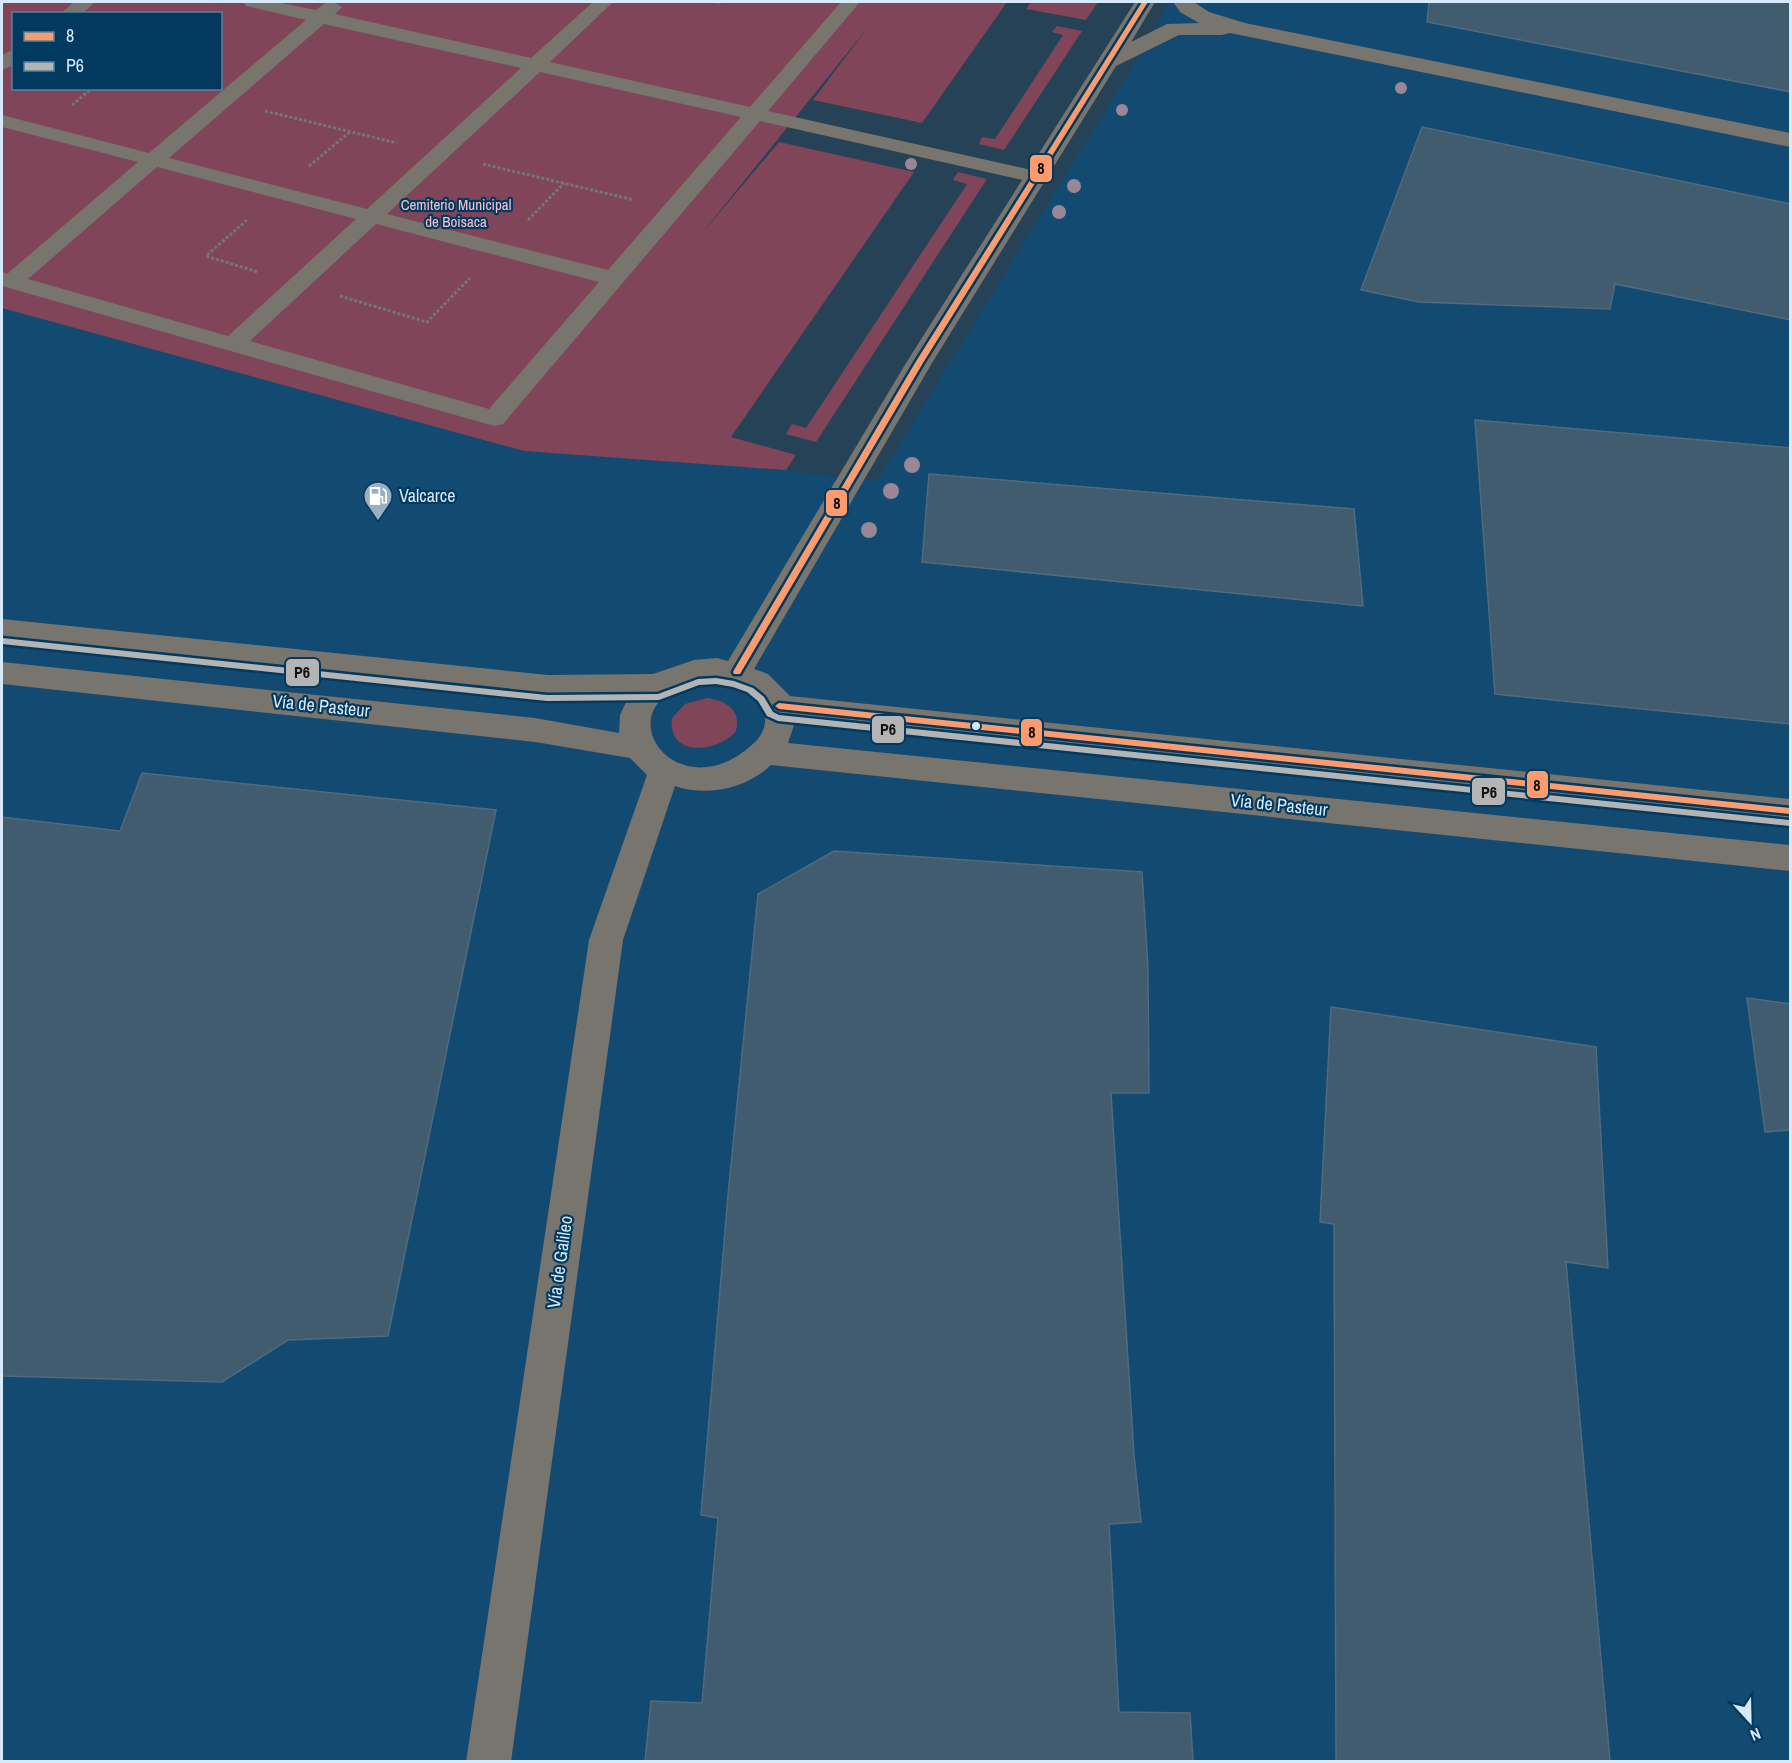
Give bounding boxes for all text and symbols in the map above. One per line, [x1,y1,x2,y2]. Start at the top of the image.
legend [12,12,222,90]
text: 8 [66,23,74,48]
text: P6 [66,53,84,78]
line badge: 8 [1029,154,1053,183]
text: 8 [1037,157,1045,179]
park label: Cemiterio Municipal de Boisaca [401,194,511,232]
fuel station icon: Valcarce [362,480,394,522]
place label: Valcarce [399,483,455,508]
line badge: 8 [825,489,848,517]
text: 8 [833,492,841,514]
line badge: P6 [285,658,320,687]
text: P6 [294,661,310,683]
street label: Vía de Pasteur [271,688,371,723]
line badge: P6 [871,715,905,744]
text: P6 [880,718,896,740]
line badge: 8 [1020,718,1043,747]
unlabelled marker [970,720,982,732]
text: 8 [1028,721,1036,743]
line badge: 8 [1526,770,1549,799]
text: 8 [1533,774,1541,796]
line badge: P6 [1471,777,1506,806]
text: P6 [1481,781,1497,803]
street label: Vía de Pasteur [1229,787,1329,822]
street label: Vía de Galileo [541,1214,578,1310]
north arrow [1720,1691,1780,1751]
text: N [1747,1723,1764,1747]

